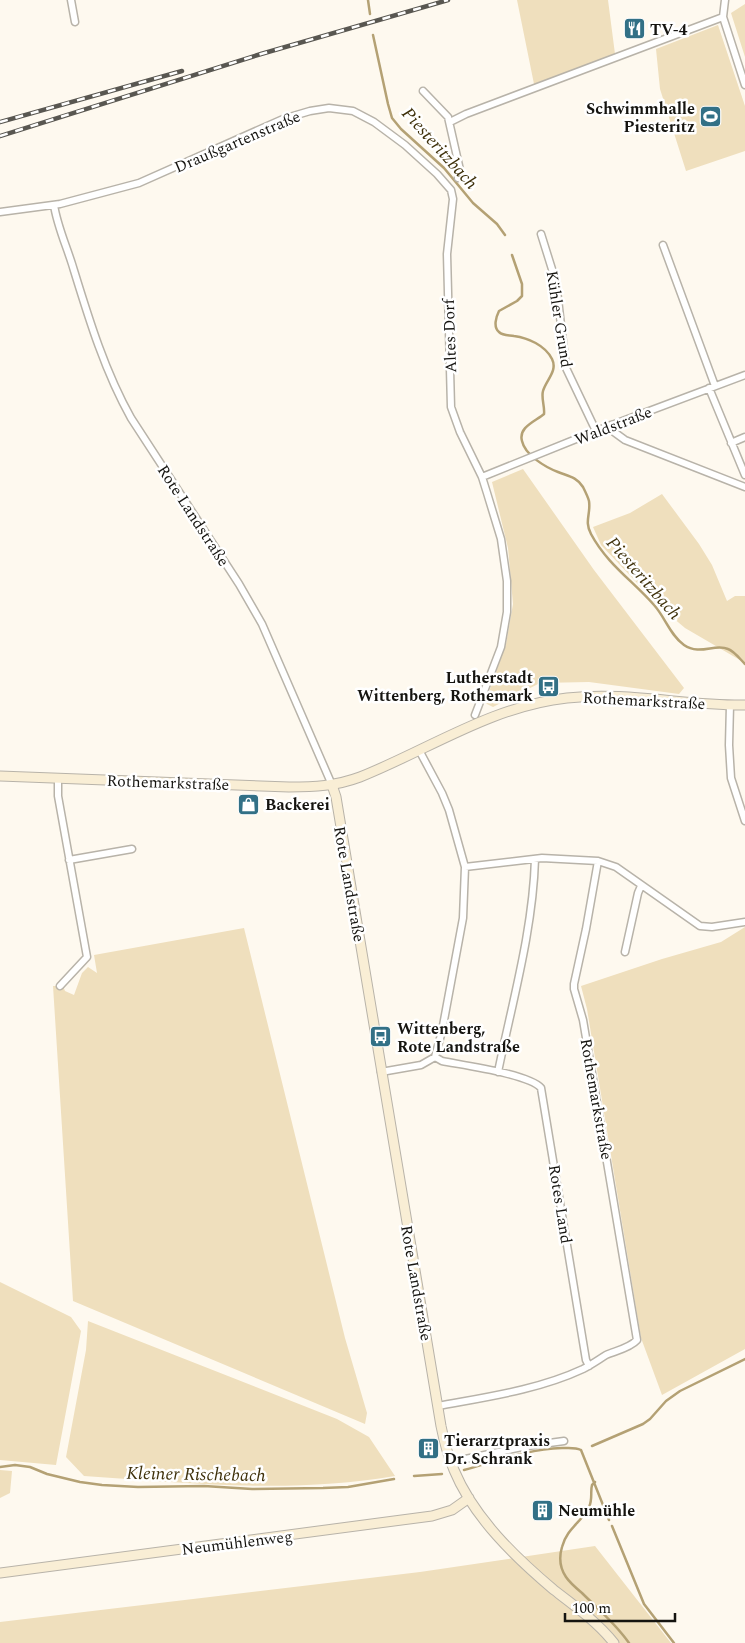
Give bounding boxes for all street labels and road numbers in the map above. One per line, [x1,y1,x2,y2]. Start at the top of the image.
street label: Draußgartenstraße [171,105,304,179]
street label: Kühler Grund [539,269,579,369]
street label: Altes Dorf [437,297,463,373]
street label: Waldstraße [571,400,656,452]
street label: Rote Landstraße [151,460,235,571]
street label: Rothemarkstraße [582,686,706,716]
street label: Rothemarkstraße [106,769,230,797]
street label: Rote Landstraße [327,824,371,944]
street label: Rothemarkstraße [574,1037,618,1162]
street label: Rotes Land [542,1163,578,1245]
street label: Rote Landstraße [394,1223,438,1343]
street label: Neumühlenweg [180,1524,294,1562]

